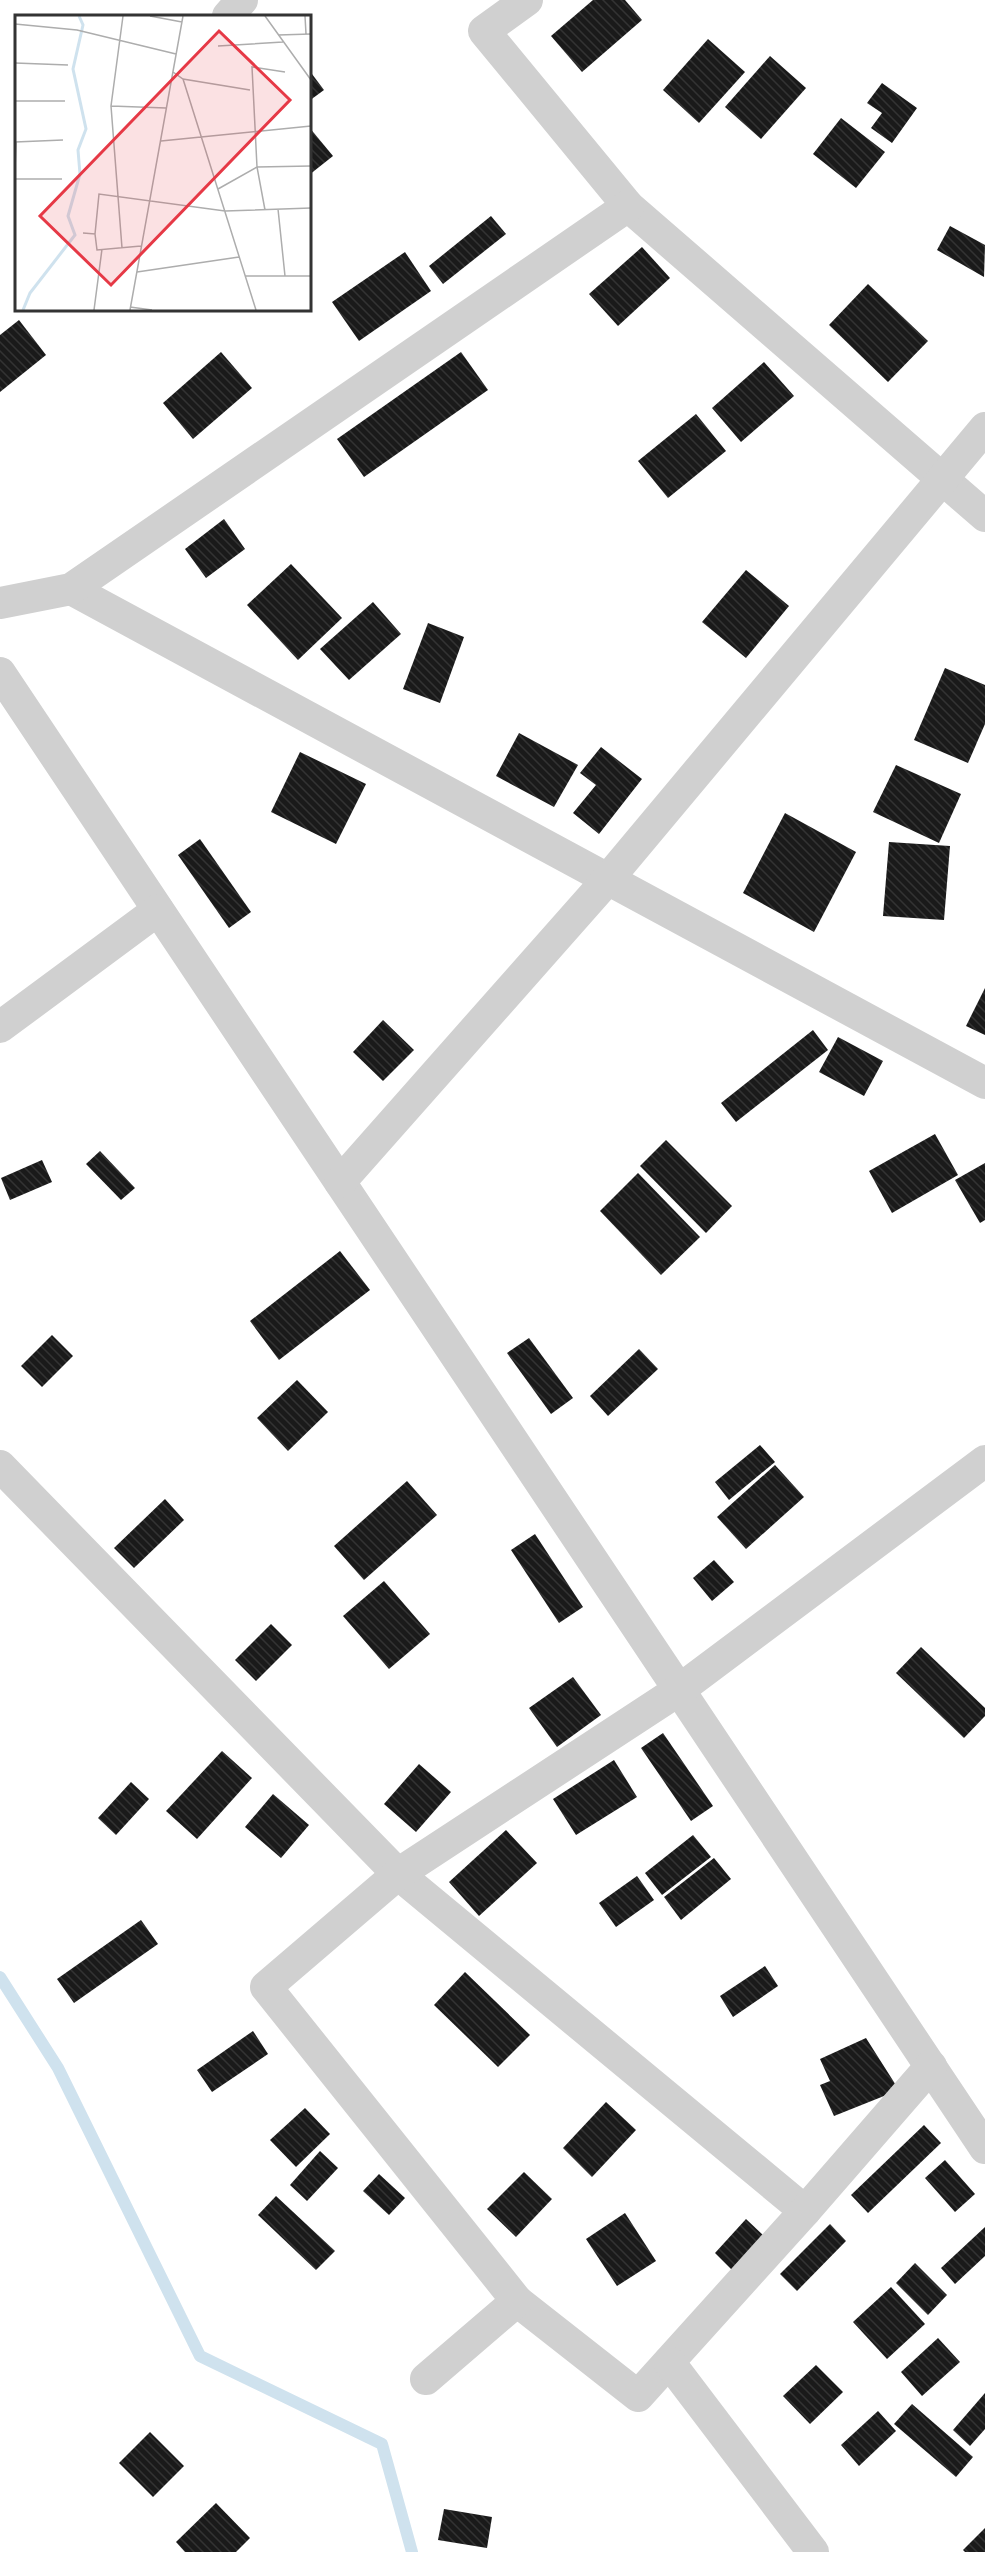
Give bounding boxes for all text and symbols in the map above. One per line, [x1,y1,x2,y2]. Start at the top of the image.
inset map [15,15,310,310]

